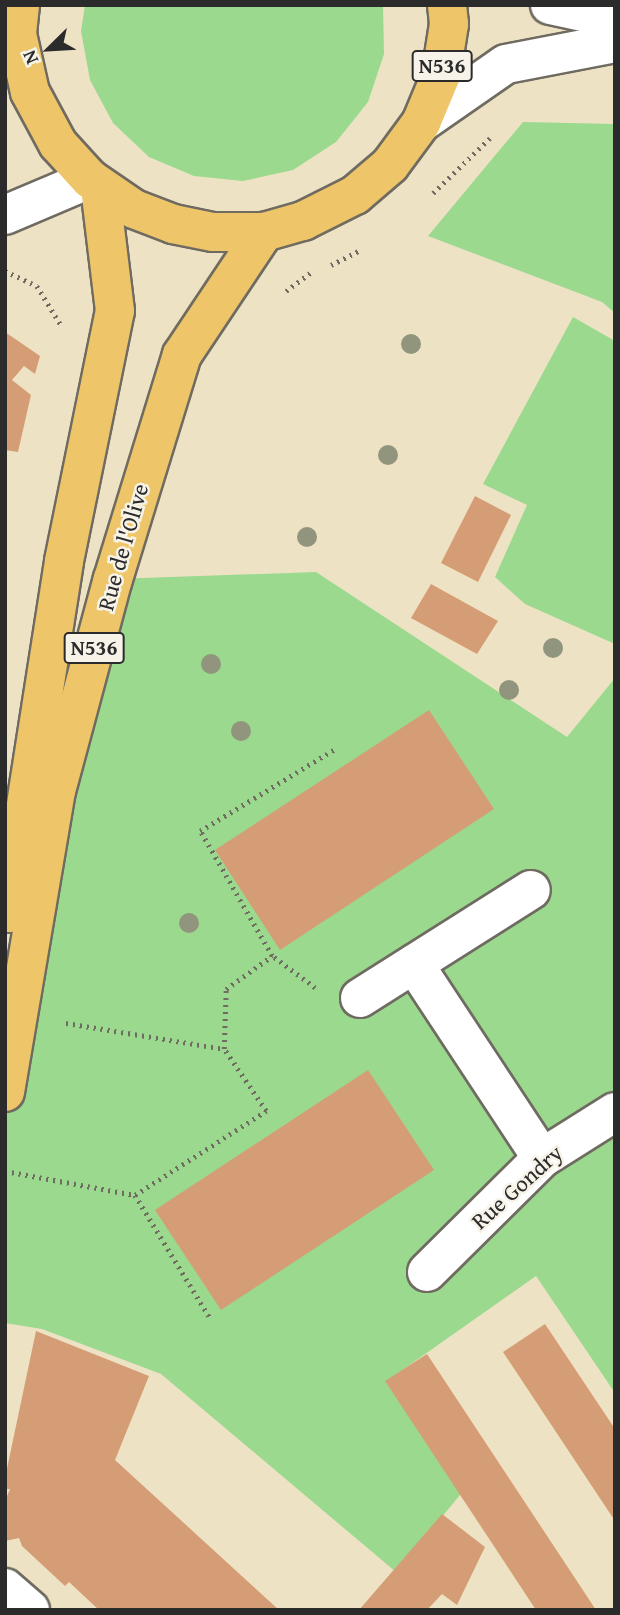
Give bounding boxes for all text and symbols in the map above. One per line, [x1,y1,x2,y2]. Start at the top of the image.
north arrow [14,14,84,84]
text: N [14,46,45,69]
road number: N536 [410,48,474,84]
street label: Rue de l'Olive [92,480,154,614]
road number: N536 [62,630,126,666]
street label: Rue Gondry [466,1139,568,1235]

